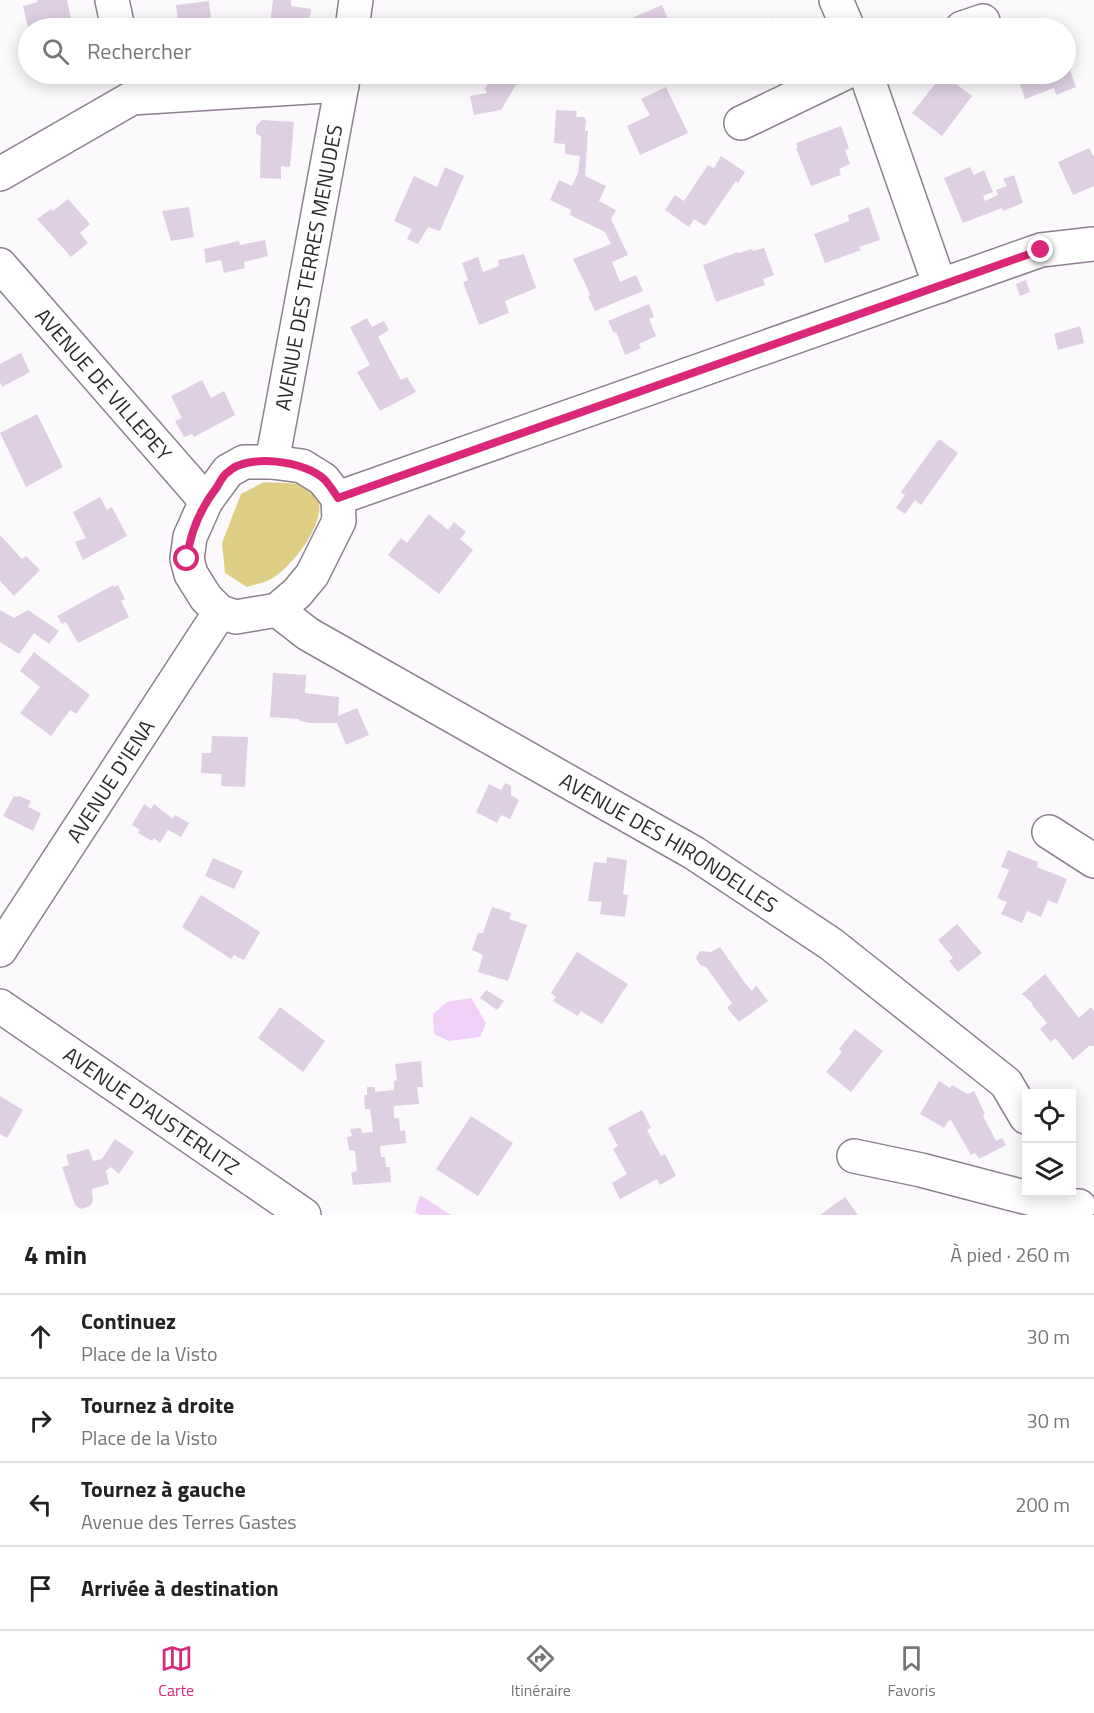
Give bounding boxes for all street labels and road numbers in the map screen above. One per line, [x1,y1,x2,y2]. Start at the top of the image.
street label: AVENUE DES TERRES MENUDES [266,122,350,413]
street label: AVENUE DE VILLEPEY [28,300,180,468]
street label: AVENUE D'IENA [58,712,162,849]
street label: AVENUE DES HIRONDELLES [554,764,784,920]
street label: AVENUE D'AUSTERLITZ [57,1038,246,1182]

